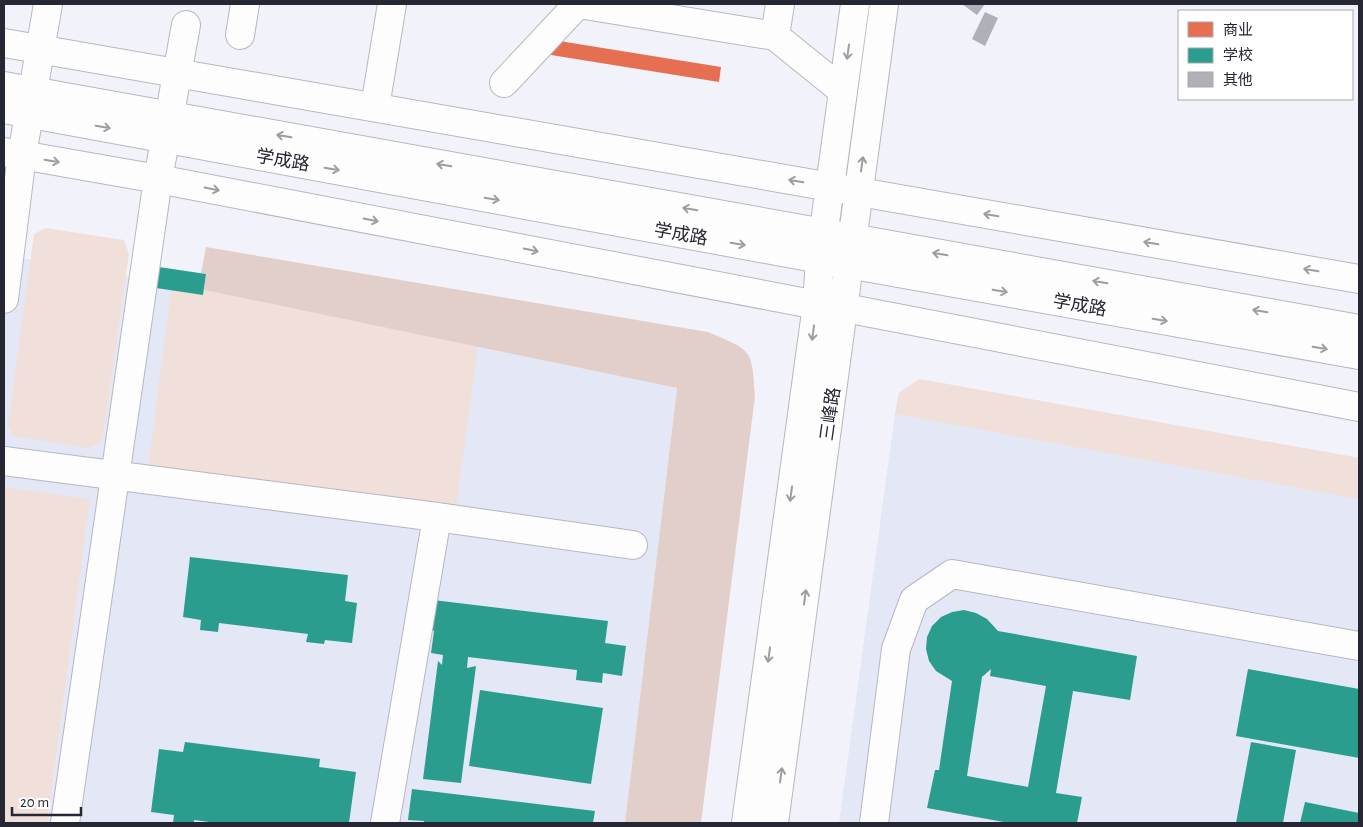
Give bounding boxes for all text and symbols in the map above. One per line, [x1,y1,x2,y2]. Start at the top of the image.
legend [1178,10,1353,100]
text: 商业 [1223,22,1253,38]
one-way arrow [843,44,853,60]
text: 学校 [1223,46,1253,63]
text: 其他 [1223,72,1253,88]
one-way arrow [95,123,111,133]
one-way arrow [276,130,292,140]
street label: 学成路 [255,145,311,175]
one-way arrow [43,156,59,166]
one-way arrow [858,156,868,172]
one-way arrow [436,159,452,169]
one-way arrow [324,165,340,175]
one-way arrow [789,175,805,185]
one-way arrow [203,185,219,194]
one-way arrow [483,194,499,204]
one-way arrow [682,203,698,213]
one-way arrow [983,209,999,219]
one-way arrow [363,215,379,225]
street label: 学成路 [653,219,709,249]
one-way arrow [1144,237,1160,247]
one-way arrow [729,240,745,250]
one-way arrow [523,246,539,256]
one-way arrow [932,248,948,258]
one-way arrow [1304,265,1320,275]
one-way arrow [1092,277,1108,287]
one-way arrow [992,287,1008,297]
street label: 学成路 [1052,290,1108,320]
one-way arrow [1252,305,1268,315]
one-way arrow [1152,315,1168,325]
one-way arrow [808,325,818,341]
one-way arrow [1312,343,1328,353]
street label: 三峰路 [816,386,844,442]
one-way arrow [786,486,796,502]
one-way arrow [801,589,811,605]
one-way arrow [764,647,774,663]
one-way arrow [776,767,786,783]
scale bar [12,784,81,816]
text: 20 m [20,795,49,810]

